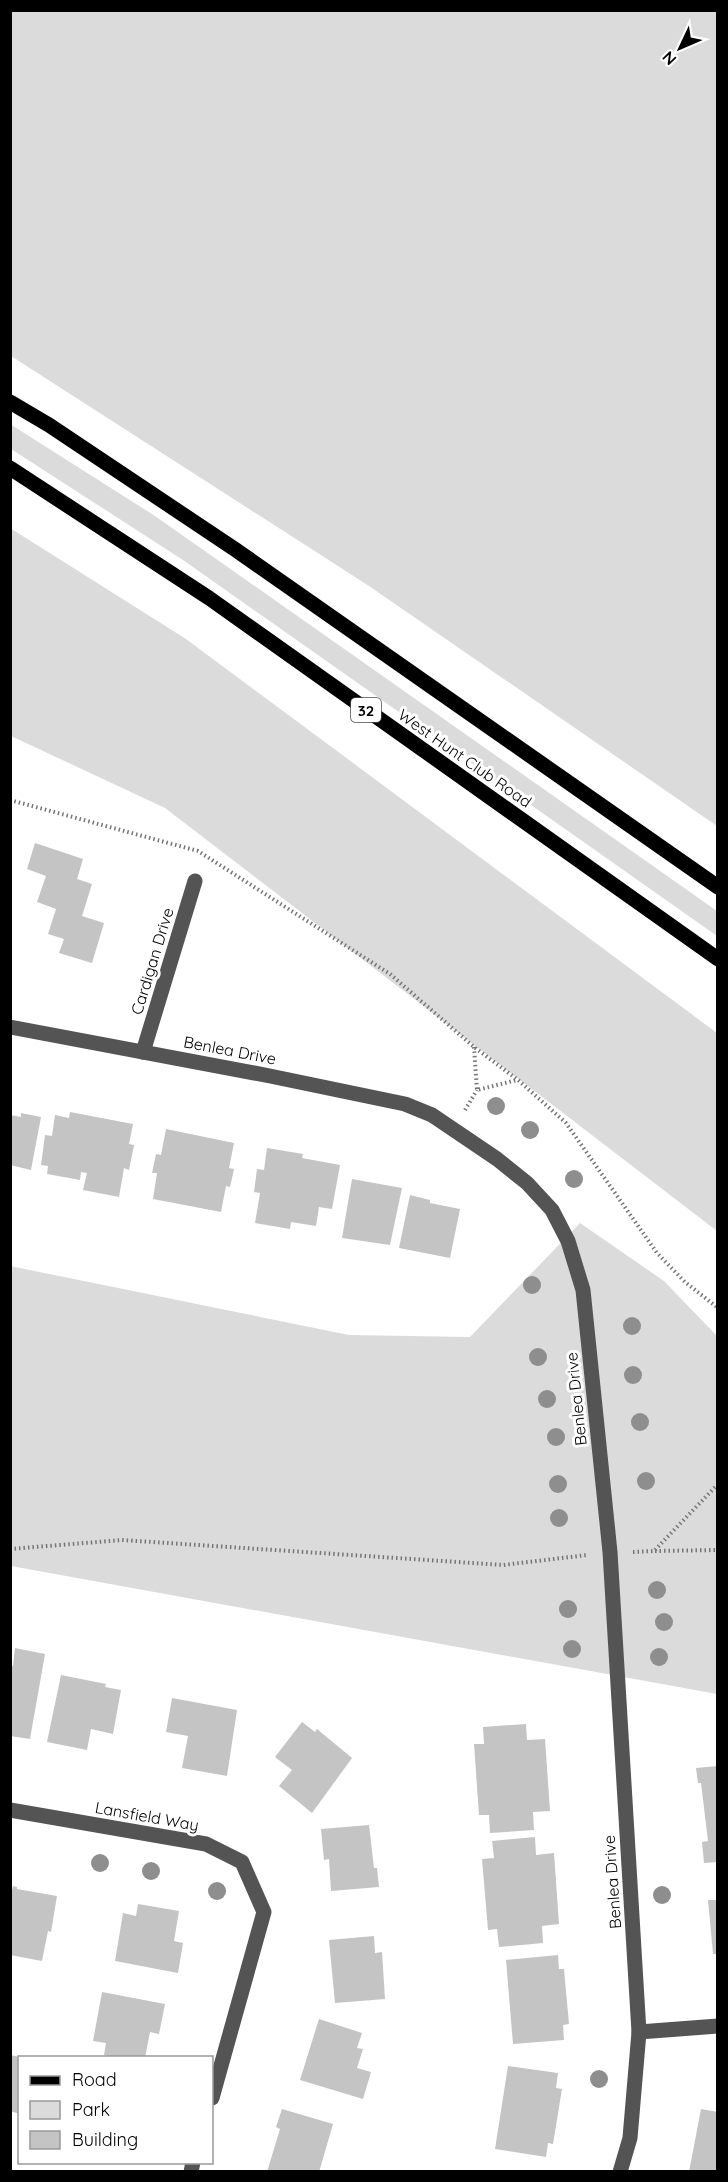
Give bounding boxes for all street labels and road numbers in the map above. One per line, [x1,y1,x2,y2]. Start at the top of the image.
road number: 32 [351,698,381,722]
street label: West Hunt Club Road [394,704,536,812]
street label: Cardigan Drive [126,905,178,1017]
street label: Benlea Drive [182,1031,278,1069]
street label: Benlea Drive [561,1351,591,1447]
street label: Lansfield Way [94,1797,200,1835]
street label: Benlea Drive [599,1834,625,1930]

